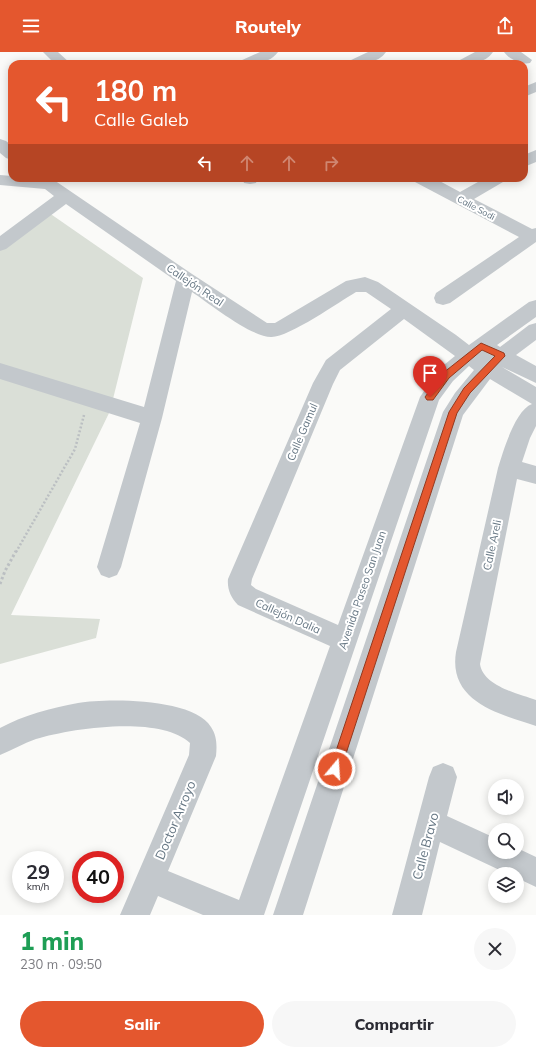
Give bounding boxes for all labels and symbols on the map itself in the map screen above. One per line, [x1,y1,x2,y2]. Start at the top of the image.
street label: Calle Sodi [455,193,497,222]
street label: Callejón Real [164,261,226,309]
pin [413,356,447,397]
street label: Calle Gamul [284,401,320,463]
street label: Calle Areli [480,518,504,572]
street label: Avenida Paseo San Juan [335,529,389,651]
street label: Callejón Dalia [253,595,323,637]
position arrow [314,748,356,790]
street label: Doctor Arroyo [151,778,199,862]
street label: Calle Bravo [408,811,442,881]
speed limit sign: 40 [72,851,124,903]

